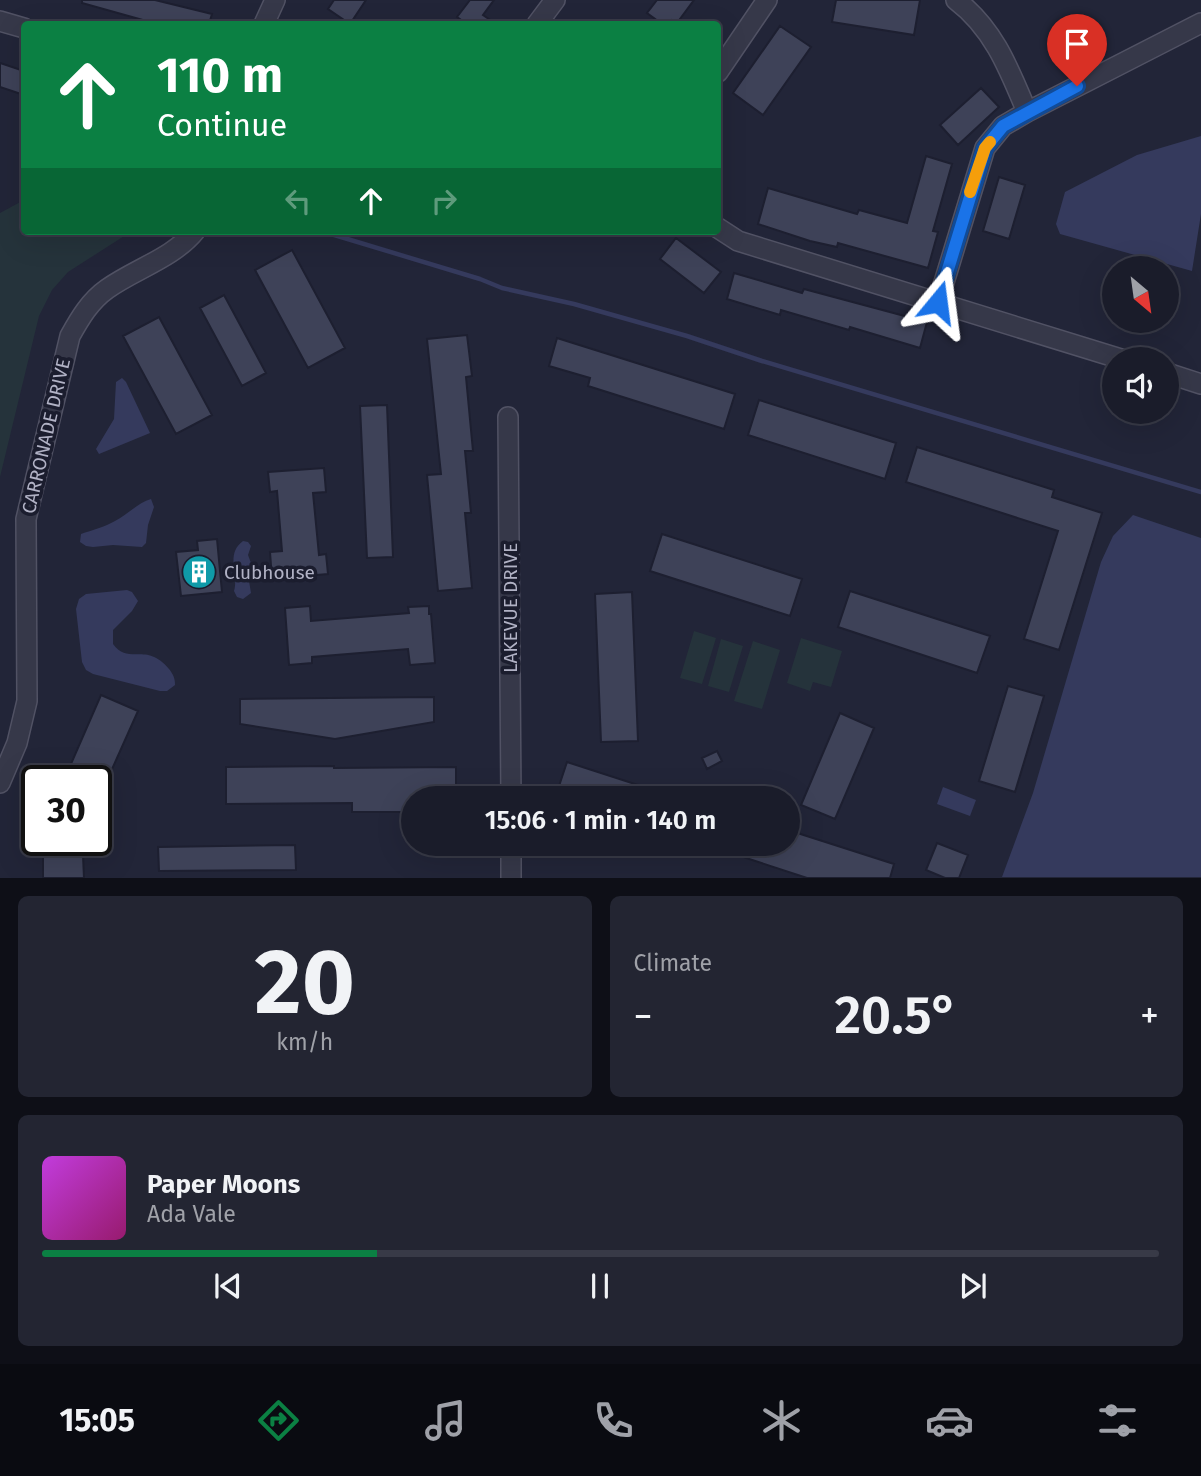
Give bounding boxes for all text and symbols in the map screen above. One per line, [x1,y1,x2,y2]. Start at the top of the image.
pin [1047,14,1107,86]
icon: arrive [1058,25,1096,63]
text: 110 m [157,46,283,105]
icon: ahead [42,49,133,140]
text: Continue [157,106,287,144]
icon: left [279,182,317,220]
icon: ahead [352,182,390,220]
icon: right [425,182,463,220]
north arrow [1102,256,1180,332]
map controls [1102,256,1179,424]
position arrow [901,265,975,339]
button: sound [1102,347,1179,424]
street label: CARRONADE DRIVE [17,356,75,516]
street label: LAKEVUE DRIVE [499,543,522,673]
building icon: Clubhouse [180,553,218,591]
place label: Clubhouse [224,561,315,584]
speed limit sign: 30 [21,765,112,856]
text: 15:06 · 1 min · 140 m [485,805,716,836]
text: 20 [255,928,355,1037]
text: Climate [634,949,712,977]
text: 20.5° [834,984,958,1047]
text: − [634,993,653,1039]
text: + [1140,993,1159,1039]
text: km/h [276,1028,333,1056]
text: Paper Moons [147,1169,300,1200]
text: Ada Vale [147,1200,236,1228]
icon: previous [209,1267,247,1305]
icon: pause [581,1267,619,1305]
icon: next [954,1267,992,1305]
icon: directions [254,1396,303,1445]
icon: music [421,1396,470,1445]
icon: phone [589,1396,638,1445]
icon: climate [757,1396,806,1445]
icon: car [925,1396,974,1445]
icon: filters [1093,1396,1142,1445]
text: 15:05 [59,1401,135,1439]

